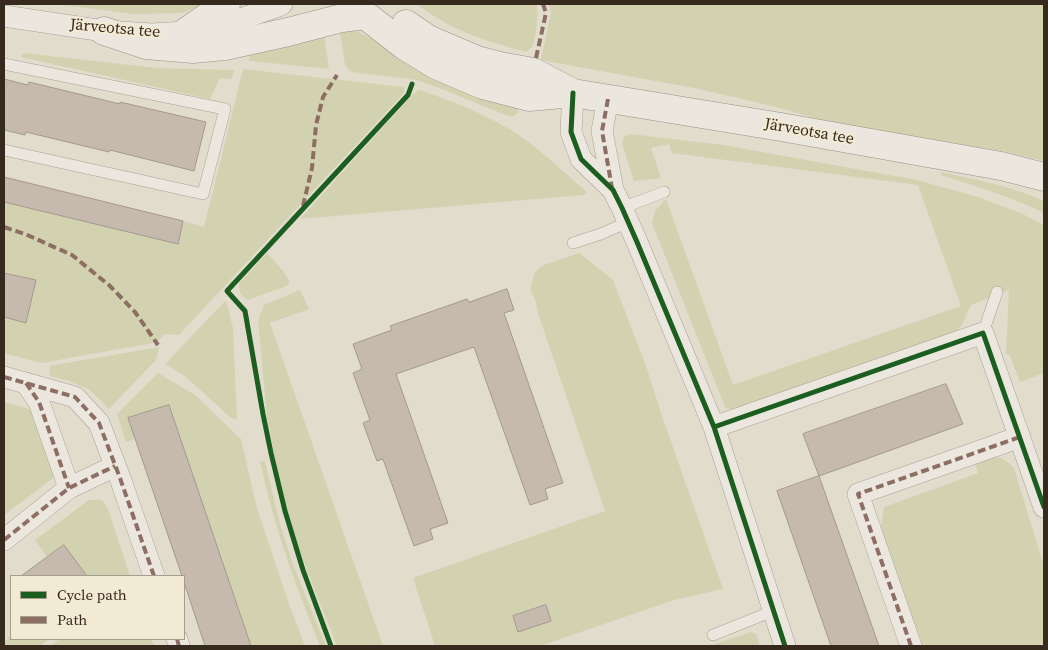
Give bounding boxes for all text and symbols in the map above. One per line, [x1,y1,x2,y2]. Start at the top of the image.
street label: Järveotsa tee [69,15,161,43]
street label: Järveotsa tee [763,115,855,149]
legend [10,575,185,640]
text: Cycle path [57,584,127,605]
text: Path [57,609,87,630]

